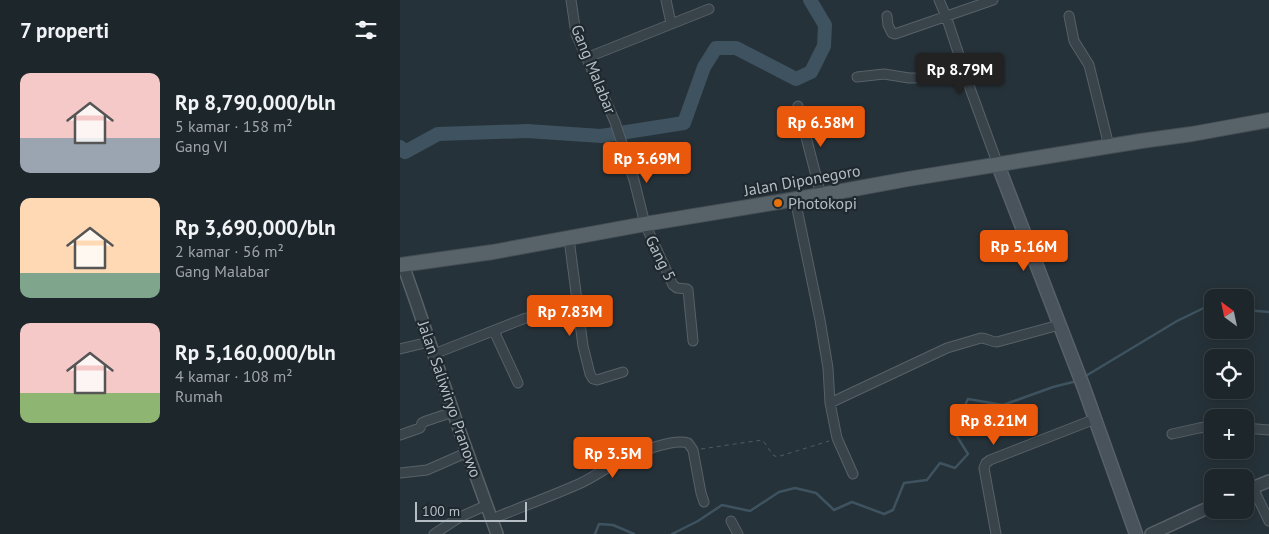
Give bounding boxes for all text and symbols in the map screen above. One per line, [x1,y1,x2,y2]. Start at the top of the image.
icon: filters [352,16,380,44]
text: 7 properti [20,17,109,44]
street label: Gang Malabar [567,21,621,117]
pin: Rp 8.79M [908,52,1012,95]
text: Rp 8.79M [927,59,993,79]
text: Rp 8,790,000/bln [175,89,336,116]
icon: home [60,93,120,153]
pin: Rp 6.58M [769,106,873,148]
text: Rp 6.58M [788,112,854,132]
text: 5 kamar · 158 m² [175,116,293,136]
text: Gang VI [175,136,228,156]
pin: Rp 3.69M [595,142,699,184]
text: Rp 3.69M [614,148,680,168]
street label: Jalan Diponegoro [741,160,862,200]
place label: Photokopi [788,193,857,213]
marker: Photokopi [772,197,784,209]
text: Rp 3,690,000/bln [175,214,336,241]
icon: home [60,218,120,278]
pin: Rp 5.16M [972,230,1076,272]
street label: Gang 5 [641,232,681,284]
text: Rp 5.16M [991,236,1057,256]
text: 2 kamar · 56 m² [175,241,284,261]
text: Gang Malabar [175,261,270,281]
north arrow [1204,289,1254,339]
map controls [1204,289,1254,519]
pin: Rp 7.83M [518,294,622,337]
text: Rp 7.83M [538,301,602,321]
street label: Jalan Saliwiryo Pranowo [413,317,486,480]
text: Rp 5,160,000/bln [175,339,336,366]
icon: home [60,343,120,403]
button: locate [1204,349,1254,399]
text: 4 kamar · 108 m² [175,366,293,386]
text: Rumah [175,386,223,406]
pin: Rp 8.21M [942,404,1046,446]
button: + [1204,409,1254,459]
text: Rp 8.21M [961,410,1027,430]
pin: Rp 3.5M [567,436,659,479]
text: Rp 3.5M [584,443,642,463]
button: − [1204,469,1254,519]
scale bar [415,499,528,522]
text: 100 m [422,502,460,520]

